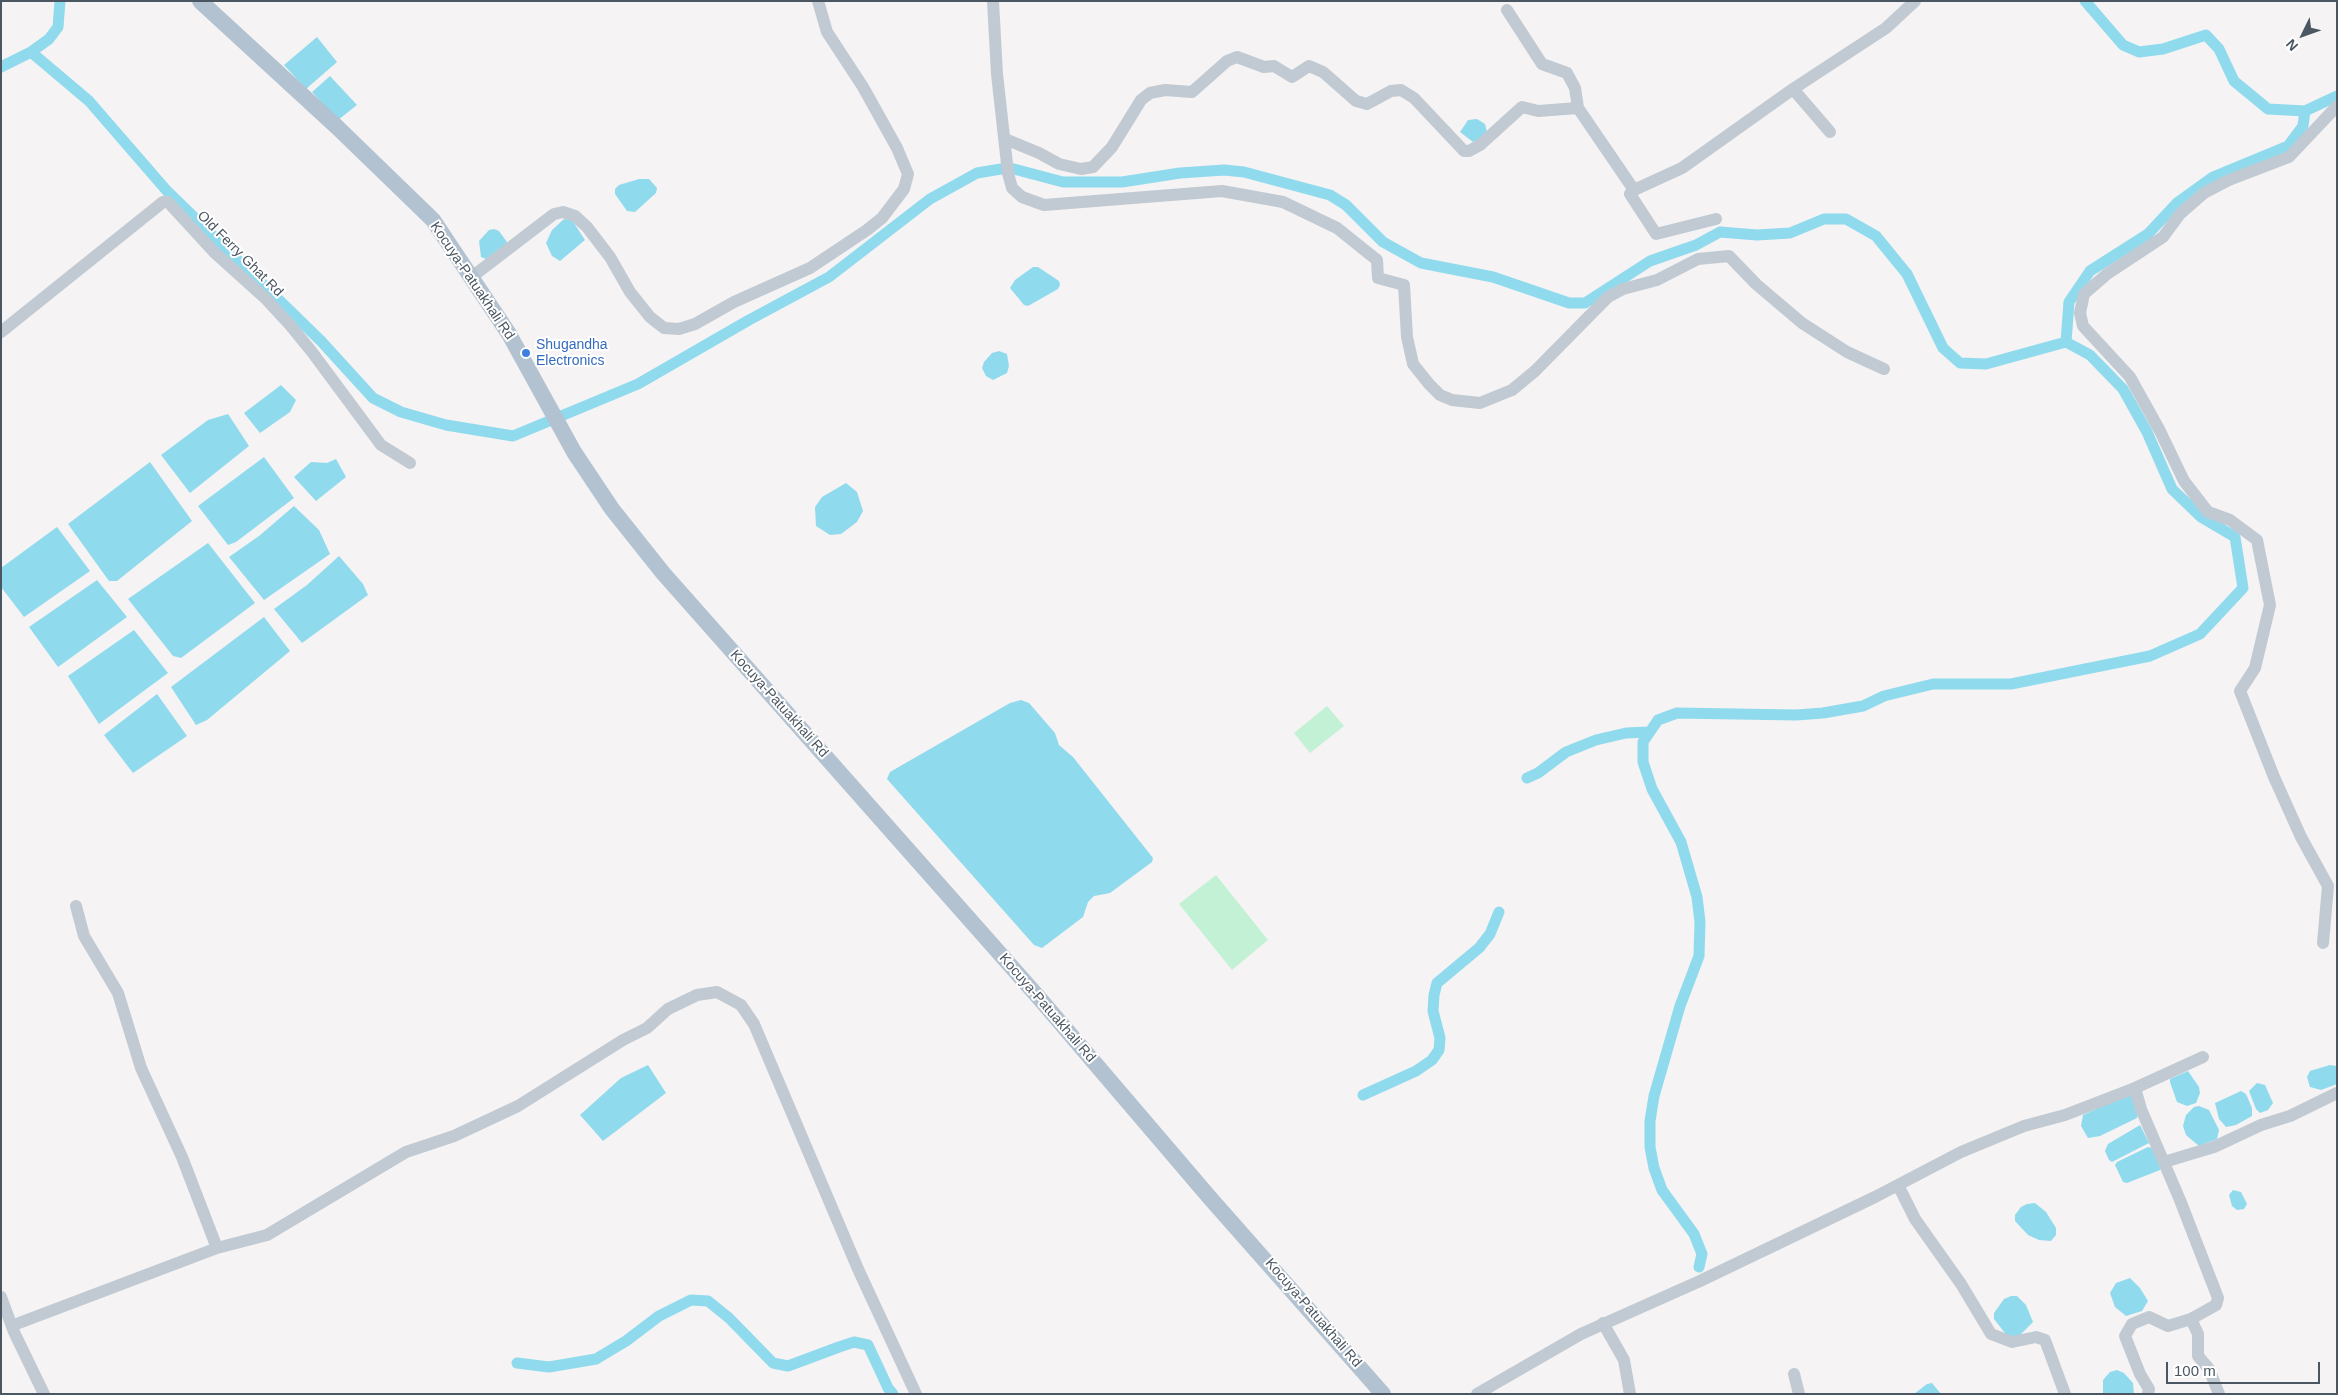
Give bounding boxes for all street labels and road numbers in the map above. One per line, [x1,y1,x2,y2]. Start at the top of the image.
street label: Old Ferry Ghat Rd [194,208,286,300]
street label: Kocuya-Patuakhali Rd [426,219,518,343]
street label: Kocuya-Patuakhali Rd [726,647,832,761]
street label: Kocuya-Patuakhali Rd [995,950,1099,1066]
street label: Kocuya-Patuakhali Rd [1261,1255,1365,1371]

